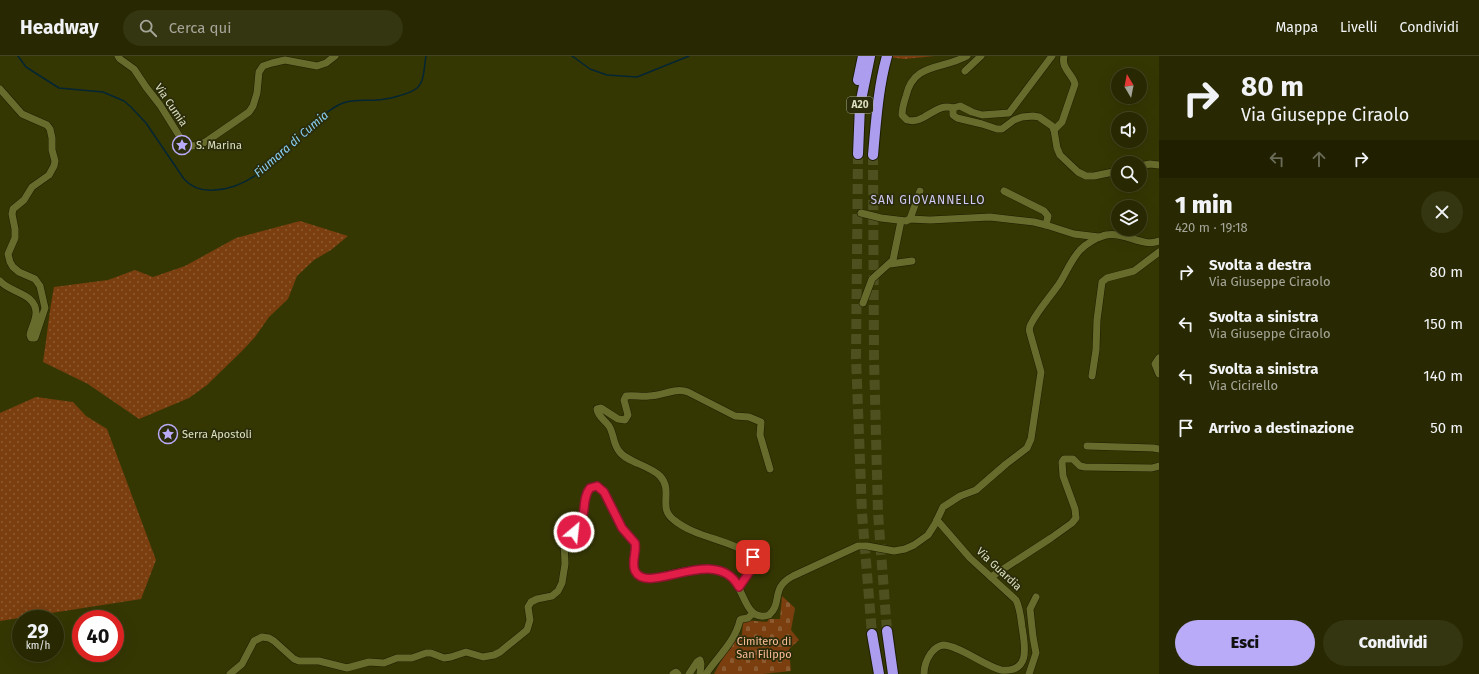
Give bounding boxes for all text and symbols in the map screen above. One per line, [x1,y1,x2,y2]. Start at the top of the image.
search box [123,10,403,46]
text: Headway [20,16,99,39]
icon: search [137,17,159,39]
text: Cerca qui [169,19,231,37]
text: Mappa [1275,19,1318,36]
text: Livelli [1340,19,1378,36]
text: Condividi [1400,19,1459,36]
north arrow [1111,68,1147,104]
map controls [1111,68,1147,236]
text: 80 m [1241,70,1304,103]
icon: right [1175,72,1227,124]
street label: Via Cumia [152,81,190,129]
road number: A20 [847,97,873,113]
text: Via Giuseppe Ciraolo [1241,104,1409,126]
water label: Fiumara di Cumia [251,108,331,180]
button: sound [1111,112,1147,148]
place icon: S. Marina [171,134,193,156]
place label: S. Marina [196,139,242,152]
icon: left [1266,148,1288,170]
icon: ahead [1308,148,1330,170]
icon: right [1350,148,1372,170]
button: search [1111,156,1147,192]
text: 1 min [1175,191,1233,219]
button: close [1421,191,1463,233]
district label: SAN GIOVANNELLO [871,193,986,207]
button: layers [1111,200,1147,236]
text: 420 m · 19:18 [1175,220,1248,235]
text: Svolta a destra [1209,256,1311,274]
icon: right [1175,261,1197,283]
text: 80 m [1430,263,1463,281]
text: Via Giuseppe Ciraolo [1209,274,1331,289]
text: Svolta a sinistra [1209,308,1319,326]
icon: left [1175,313,1197,335]
text: 150 m [1424,315,1463,333]
text: Via Giuseppe Ciraolo [1209,326,1331,341]
text: Svolta a sinistra [1209,360,1319,378]
icon: left [1175,365,1197,387]
text: 140 m [1423,367,1463,385]
text: Via Cicirello [1209,378,1278,393]
icon: arrive [1175,417,1197,439]
text: Arrivo a destinazione [1209,419,1354,437]
text: 50 m [1430,419,1463,437]
place icon: Serra Apostoli [157,423,179,445]
place label: Serra Apostoli [182,428,252,441]
position arrow [553,511,595,553]
pin [736,540,770,574]
street label: Via Guardia [974,545,1024,593]
icon: arrive [742,546,764,568]
speed limit sign: 40 [72,610,124,662]
text: 29 [27,619,49,643]
button: Esci [1175,620,1315,666]
button: Condividi [1323,620,1463,666]
park label: Cimitero di San Filippo [736,635,792,661]
text: km/h [26,640,50,652]

